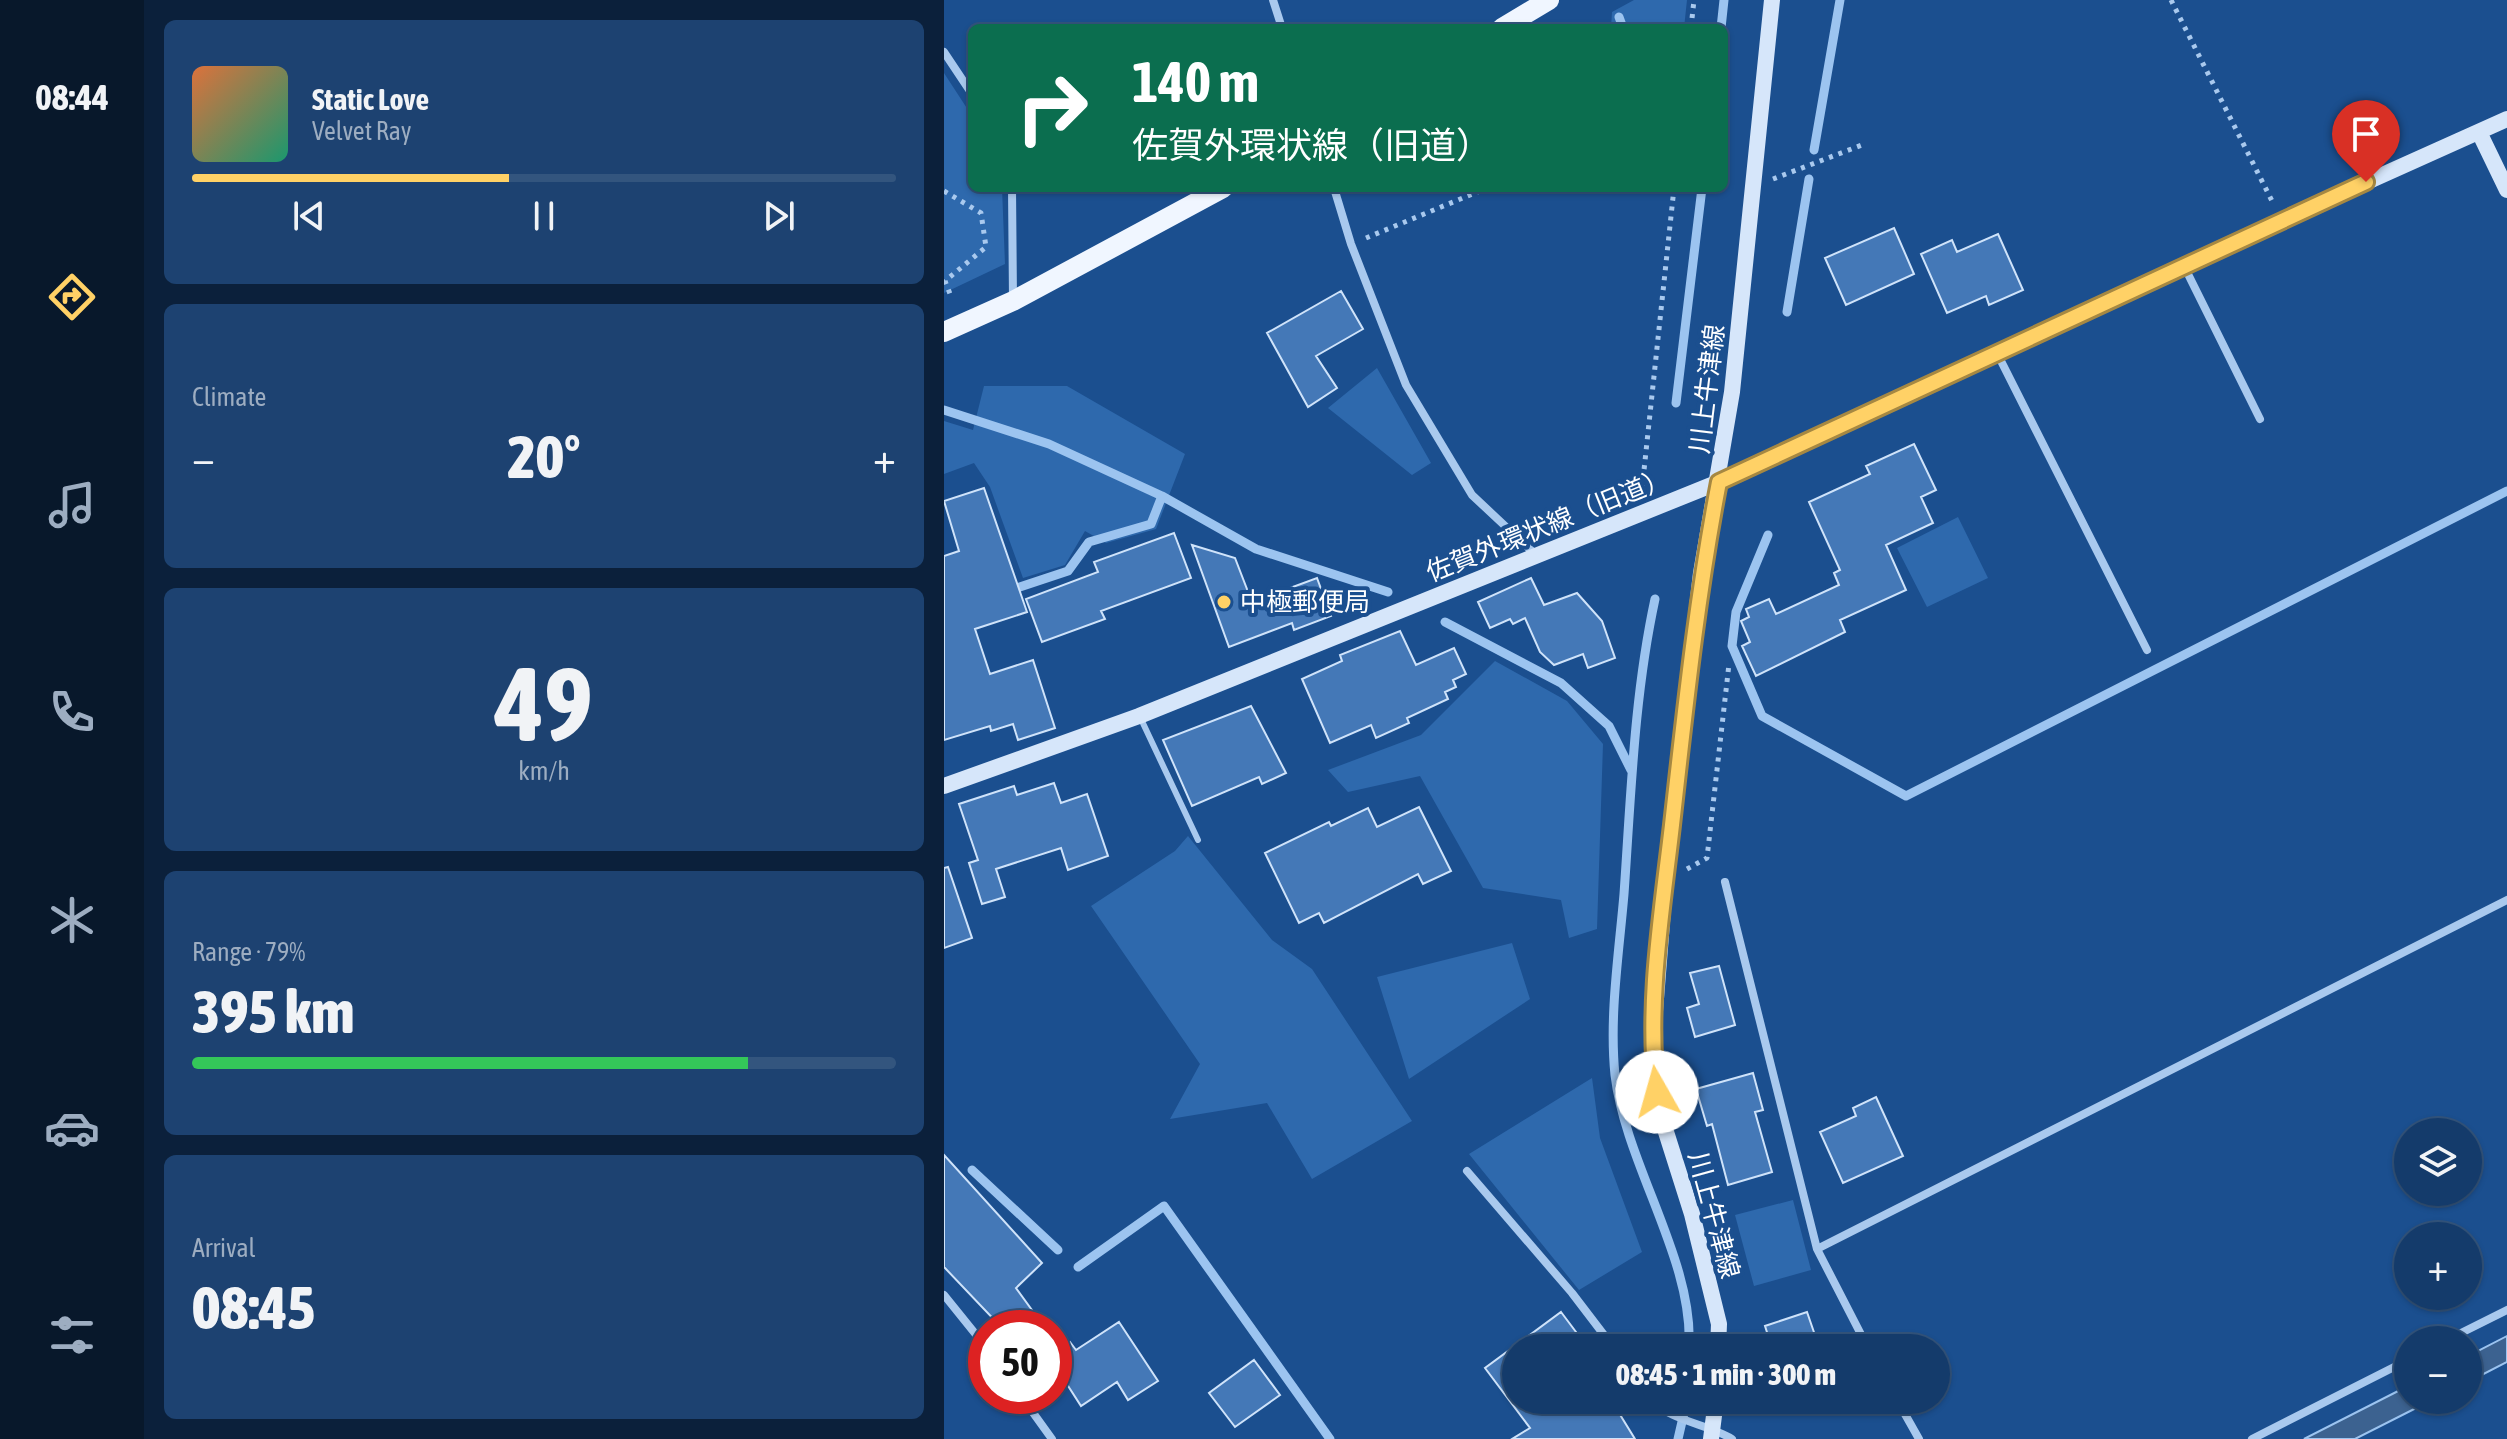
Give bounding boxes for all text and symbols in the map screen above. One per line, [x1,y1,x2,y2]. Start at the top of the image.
text: 140 m [1132,50,1259,114]
icon: right [1000,56,1104,160]
text: 08:44 [35,76,109,118]
text: Static Love [312,82,429,116]
pin [2332,100,2400,182]
icon: arrive [2344,112,2388,156]
text: Velvet Ray [312,116,412,146]
text: 佐賀外環状線（旧道） [1132,124,1492,166]
icon: previous [287,194,331,238]
icon: pause [522,194,566,238]
icon: next [757,194,801,238]
icon: directions [44,269,100,325]
street label: 川上牛津線 [1684,323,1730,455]
text: Climate [192,382,266,412]
text: 20° [508,422,580,491]
text: − [192,432,215,482]
text: + [873,432,896,482]
street label: 佐賀外環状線（旧道） [1422,462,1674,588]
icon: music [44,477,100,533]
place label: 中極郵便局 [1240,587,1370,617]
marker: 中極郵便局 [1215,593,1233,611]
text: 49 [495,644,593,763]
icon: phone [44,684,100,740]
text: km/h [518,756,570,786]
icon: climate [44,892,100,948]
text: Range · 79% [192,937,305,967]
text: 395 km [192,977,354,1046]
position arrow [1615,1050,1699,1134]
icon: car [44,1100,100,1156]
map controls [2394,1118,2482,1414]
button: layers [2394,1118,2482,1206]
street label: 川上牛津線 [1683,1148,1745,1282]
button: + [2394,1222,2482,1310]
text: Arrival [192,1233,256,1263]
text: 08:45 [192,1273,315,1342]
icon: filters [44,1307,100,1363]
speed limit sign: 50 [968,1310,1072,1414]
button: − [2394,1326,2482,1414]
text: 08:45 · 1 min · 300 m [1616,1357,1836,1391]

